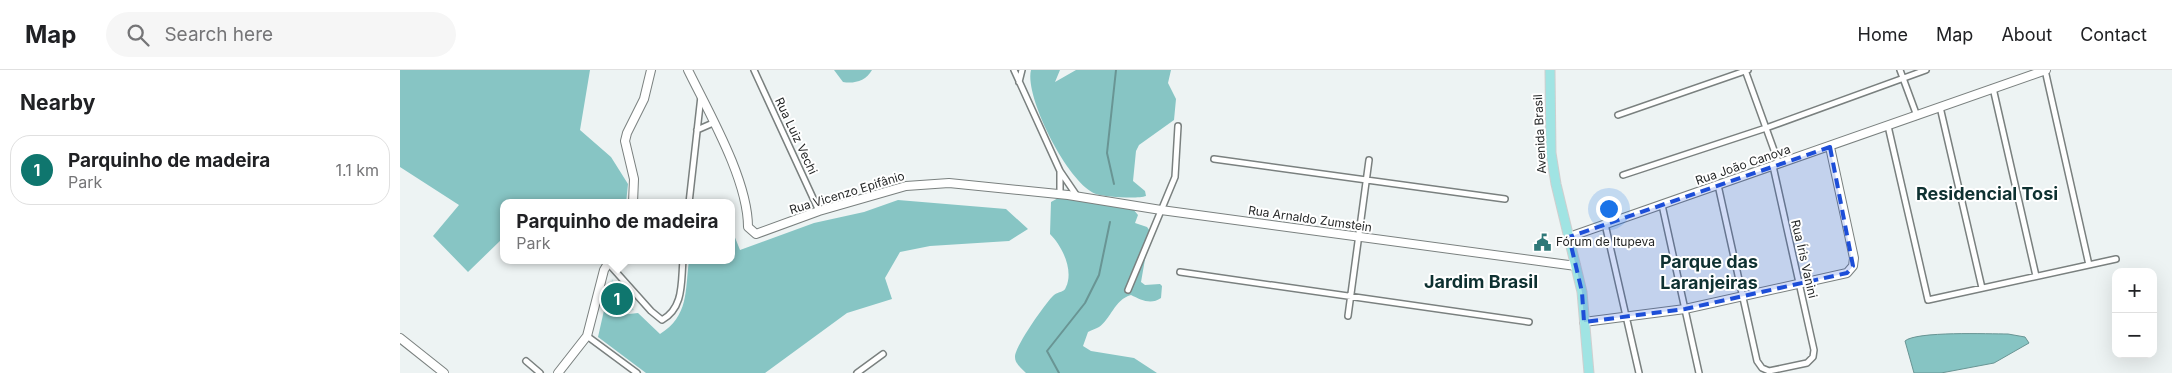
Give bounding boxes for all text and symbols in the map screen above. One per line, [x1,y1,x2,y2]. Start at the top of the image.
search box [106,12,456,57]
text: Map [25,20,76,49]
icon: search [124,21,152,49]
text: Search here [164,23,273,46]
text: Home [1858,24,1908,45]
text: Map [1936,24,1973,45]
text: About [2001,24,2052,45]
text: Contact [2080,24,2147,45]
text: Nearby [20,90,95,115]
street label: Avenida Brasil [1530,94,1549,174]
street label: Rua Luiz Vechi [772,95,821,177]
street label: Rua João Canova [1693,141,1792,188]
text: Parquinho de madeira [68,149,270,172]
text: 1 [34,160,40,180]
text: 1.1 km [335,160,379,180]
street label: Rua Vicenzo Epifânio [787,168,906,217]
text: Park [68,172,102,192]
district label: Residencial Tosi [1916,183,2058,204]
your location [1596,196,1622,222]
popup [500,199,735,264]
street label: Rua Arnaldo Zumstein [1247,202,1373,235]
text: Parquinho de madeira [516,210,719,233]
street label: Rua Íris Vanini [1788,218,1821,300]
public building icon: Fórum de Itupeva [1532,232,1552,252]
text: Park [516,233,551,253]
place label: Fórum de Itupeva [1556,234,1655,249]
district label: Parque das Laranjeiras [1660,251,1758,293]
map controls [2112,268,2157,358]
button: + [2112,268,2157,313]
district label: Jardim Brasil [1424,271,1538,292]
pin: 1 [601,280,633,318]
button: − [2112,313,2157,358]

